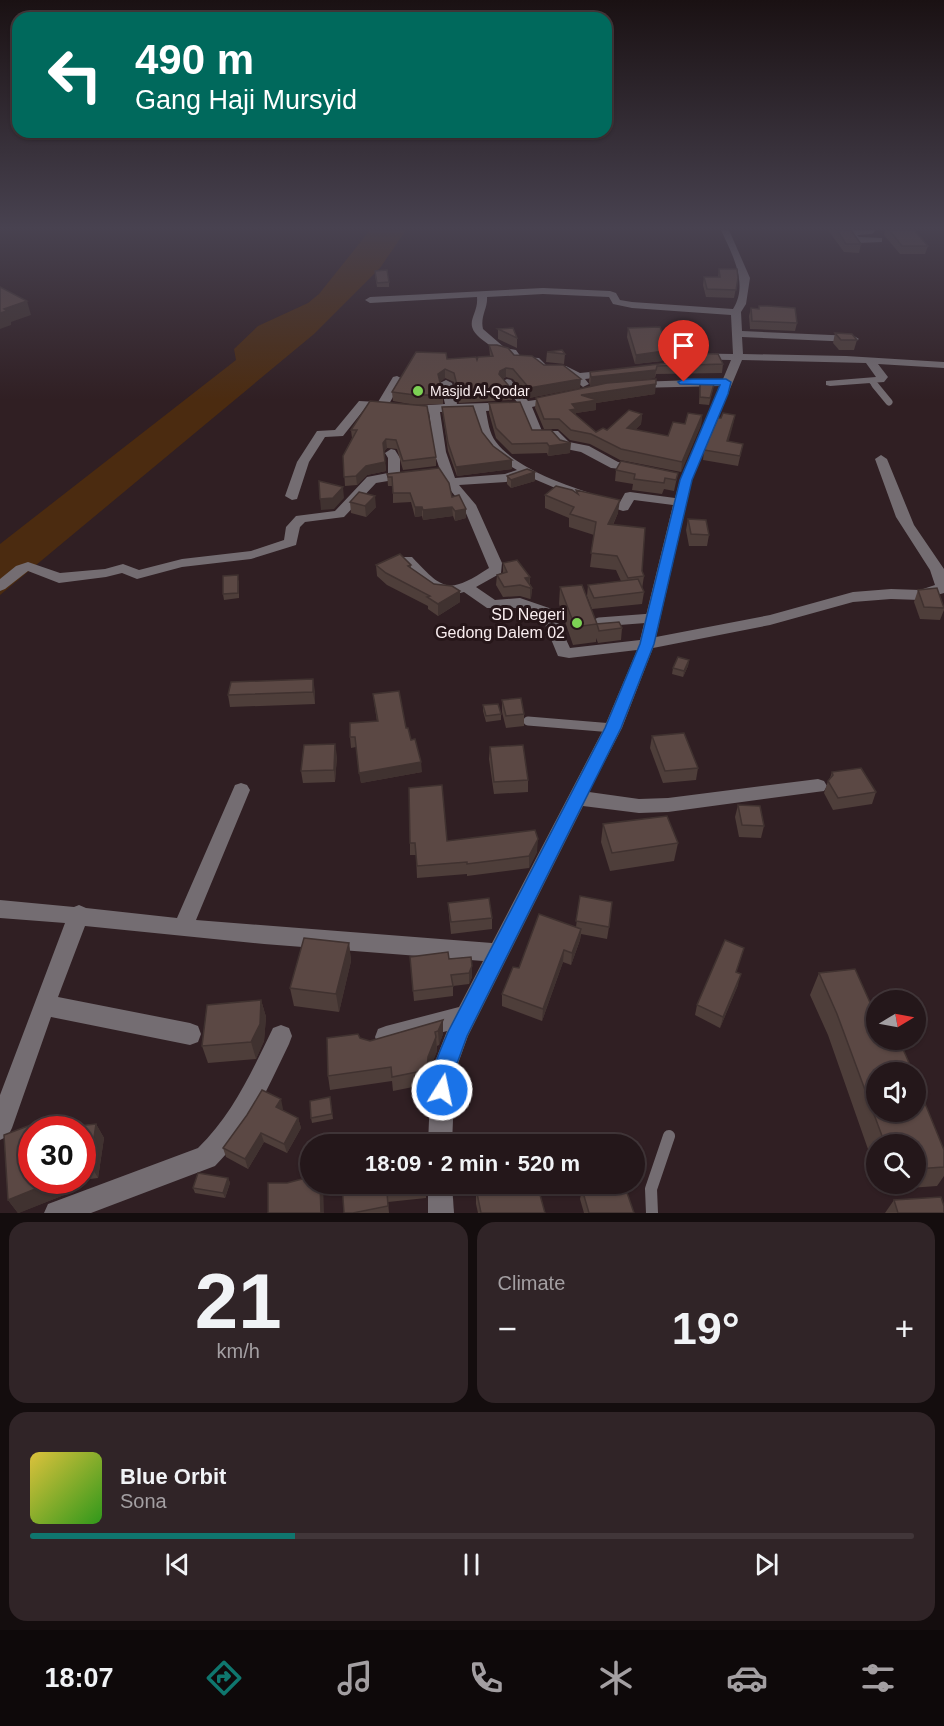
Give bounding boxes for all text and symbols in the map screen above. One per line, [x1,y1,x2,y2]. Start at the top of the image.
icon: left [36,36,114,114]
text: 490 m [135,36,254,83]
text: Gang Haji Mursyid [135,85,357,115]
pin [658,320,709,382]
icon: arrive [667,329,700,362]
place label: Masjid Al-Qodar [430,383,530,399]
marker: Masjid Al-Qodar [411,384,425,398]
place label: SD Negeri Gedong Dalem 02 [435,606,565,641]
marker: SD Negeri Gedong Dalem 02 [570,616,584,630]
north arrow [866,990,926,1050]
map controls [866,990,926,1194]
position arrow [410,1058,474,1122]
button: sound [866,1062,926,1122]
speed limit sign: 30 [18,1116,96,1194]
button: search [866,1134,926,1194]
text: 18:09 · 2 min · 520 m [365,1151,580,1176]
text: 21 [195,1257,282,1345]
text: Climate [498,1272,565,1294]
text: 19° [672,1303,740,1354]
text: − [498,1310,517,1347]
text: + [895,1310,914,1347]
text: km/h [217,1340,260,1362]
text: Blue Orbit [120,1464,226,1489]
text: Sona [120,1490,167,1512]
icon: previous [161,1548,194,1581]
icon: pause [455,1548,488,1581]
icon: next [750,1548,783,1581]
icon: directions [203,1657,245,1699]
icon: music [334,1657,376,1699]
icon: phone [465,1657,507,1699]
icon: climate [595,1657,637,1699]
icon: car [726,1657,768,1699]
icon: filters [857,1657,899,1699]
text: 18:07 [44,1663,114,1693]

